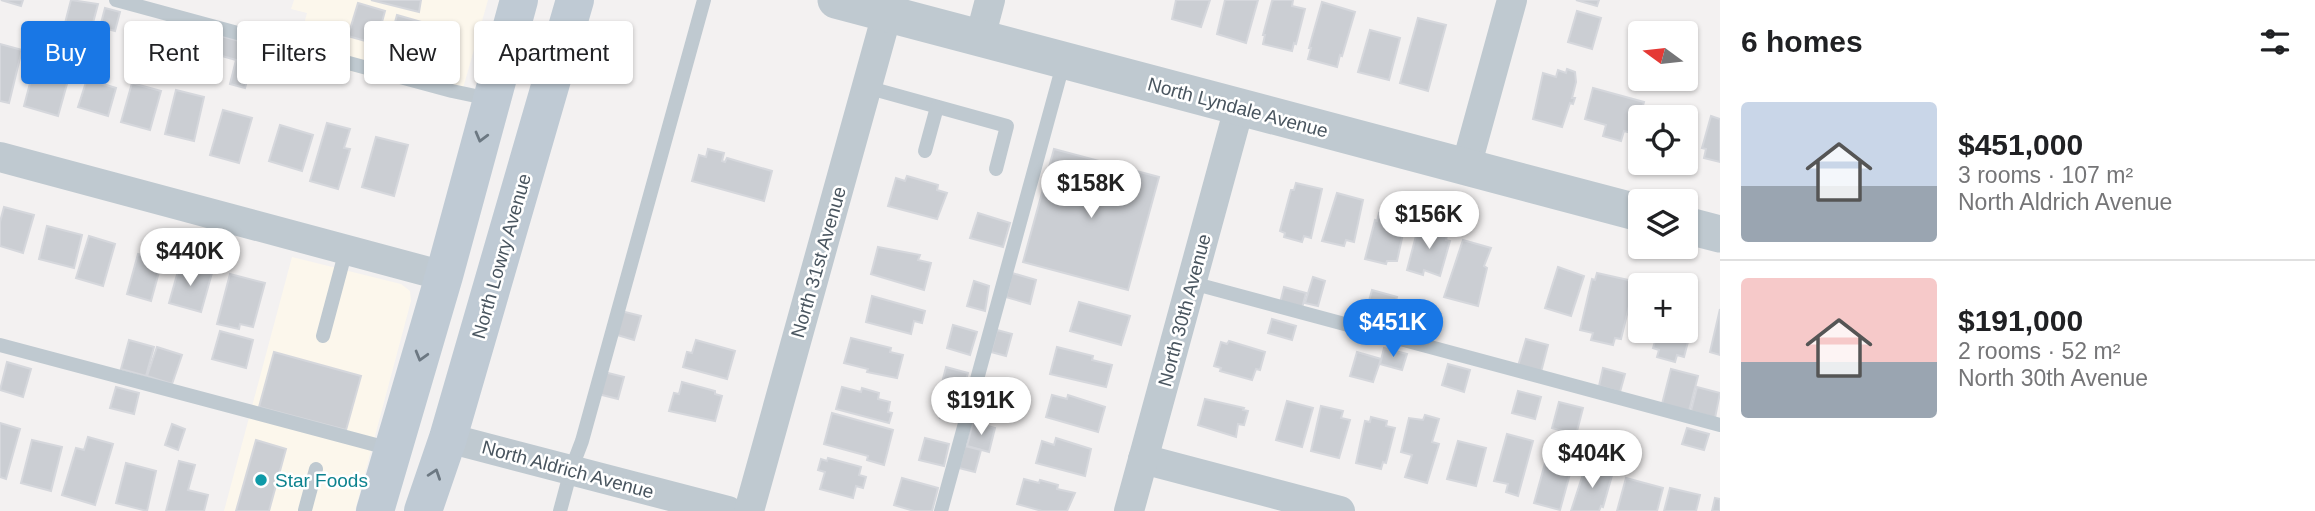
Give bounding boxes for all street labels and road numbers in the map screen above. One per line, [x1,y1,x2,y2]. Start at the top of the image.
street label: North Lyndale Avenue [1145,73,1330,142]
street label: North Lowry Avenue [468,171,535,341]
street label: North 31st Avenue [787,184,850,340]
street label: North 30th Avenue [1154,232,1215,389]
street label: North Aldrich Avenue [480,436,656,503]

